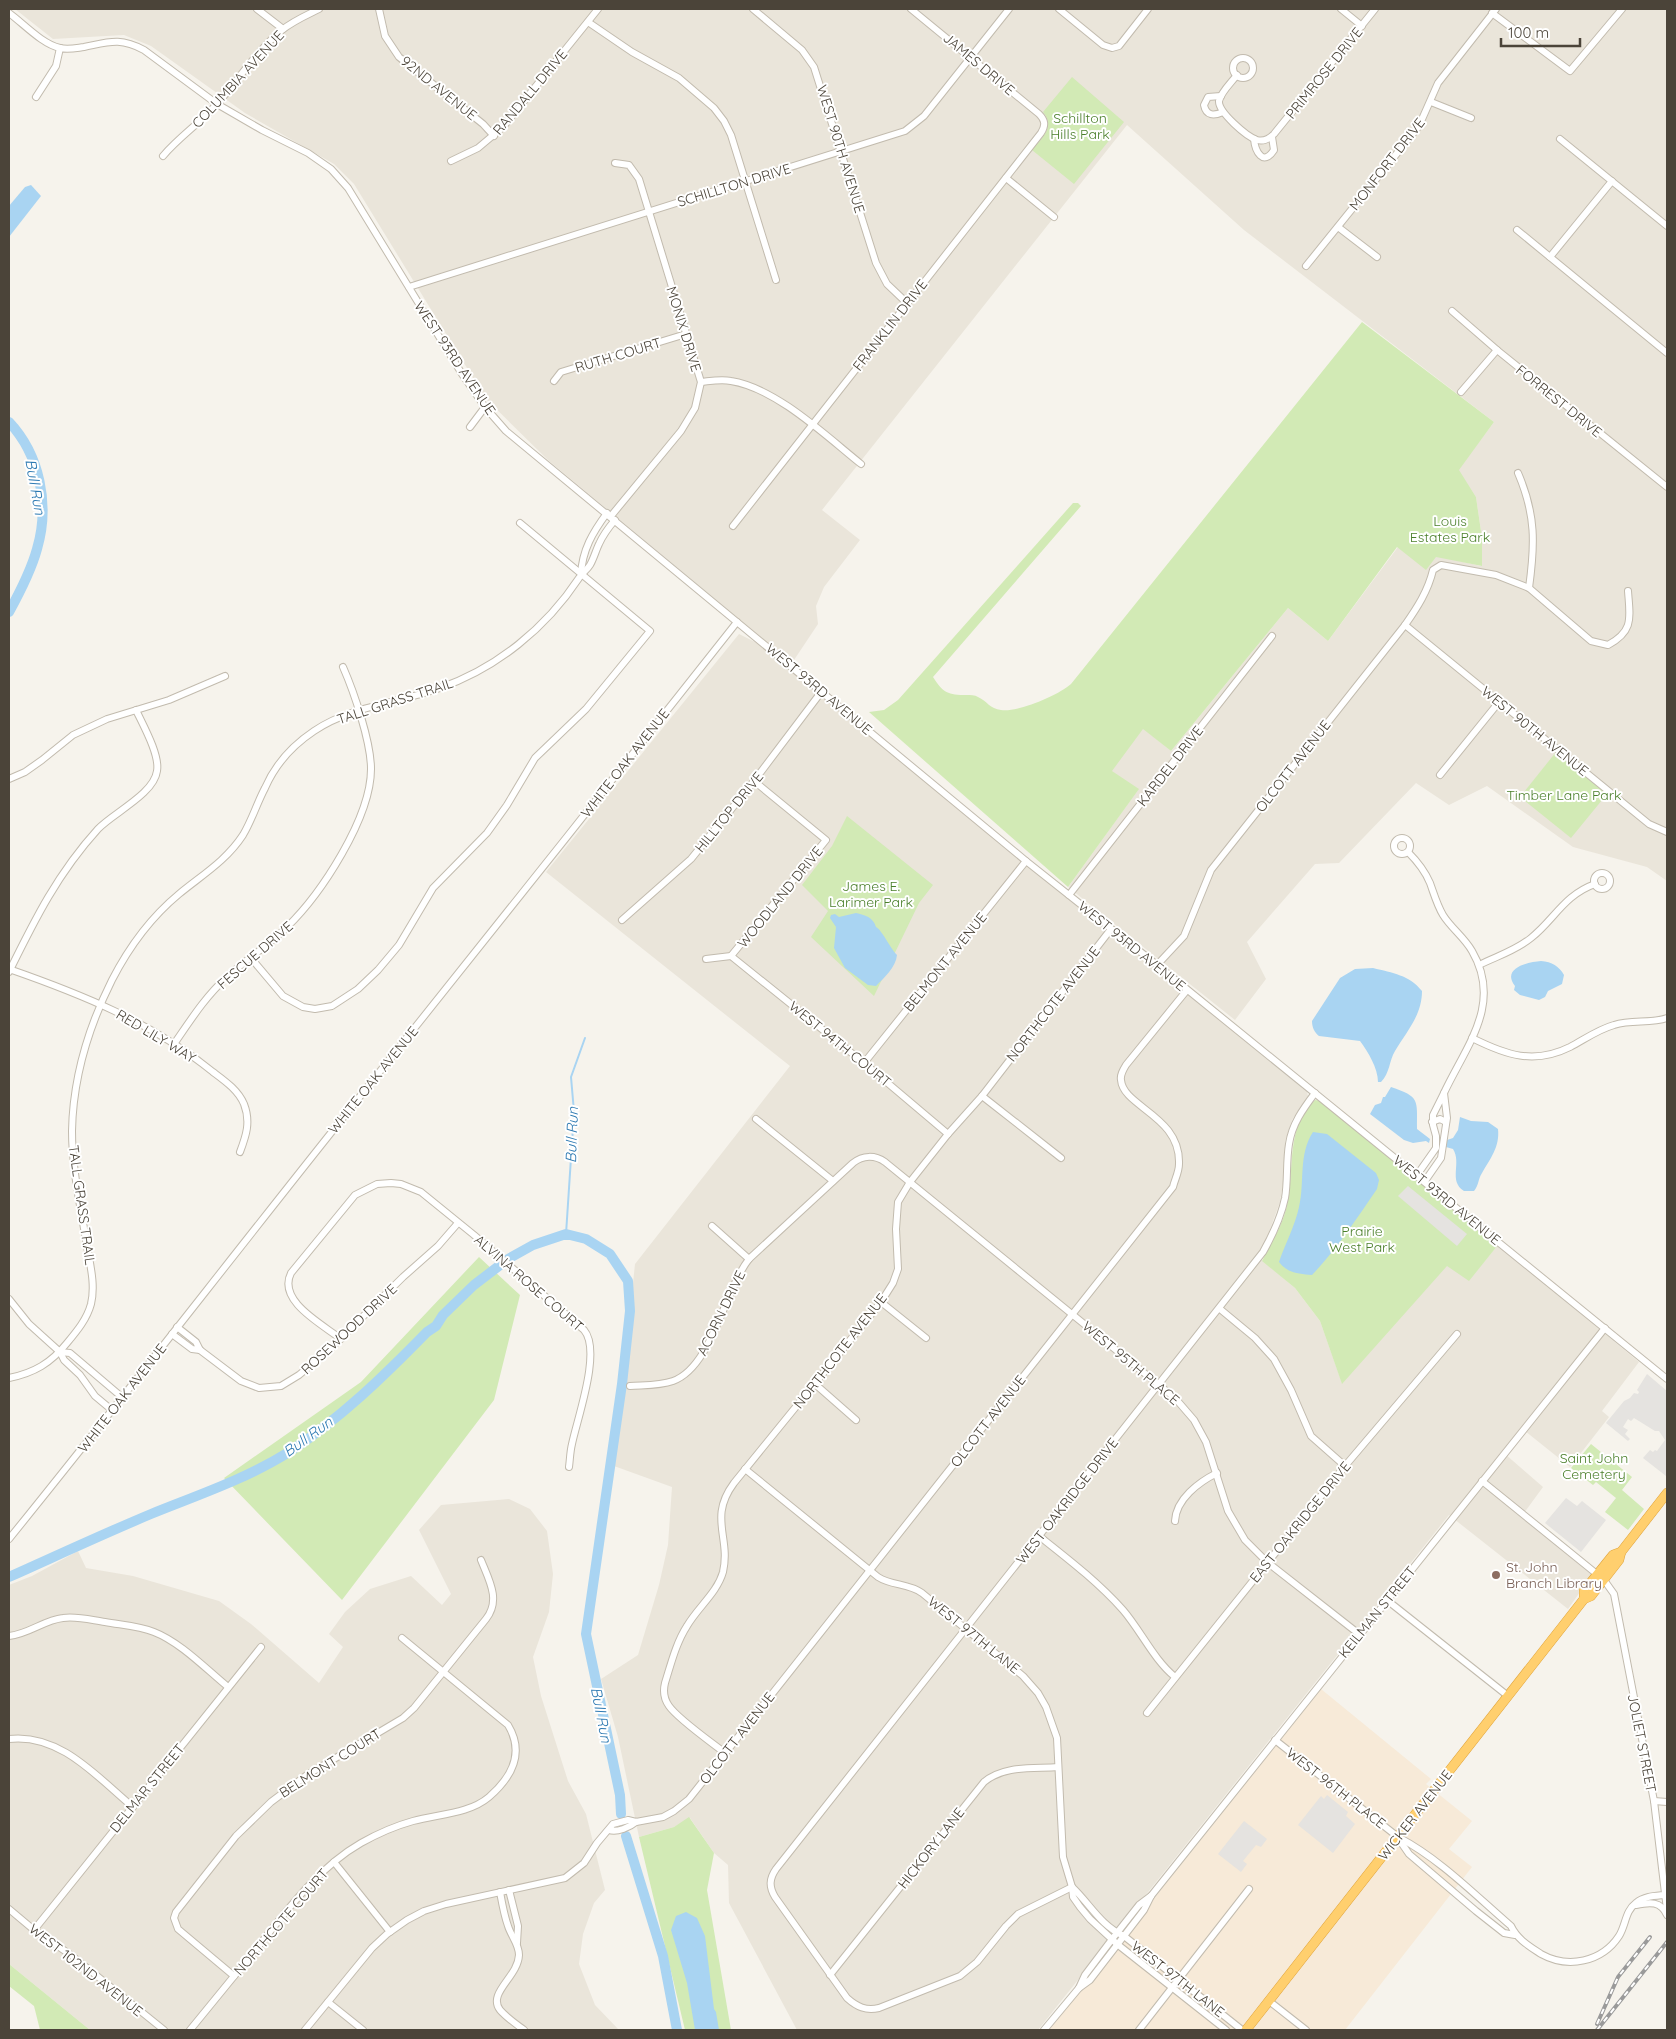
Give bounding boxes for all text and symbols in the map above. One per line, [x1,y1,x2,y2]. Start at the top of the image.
scale bar [1501,15,1580,47]
text: 100 m [1508,23,1549,42]
street label: PRIMROSE DRIVE [1282,24,1366,122]
street label: COLUMBIA AVENUE [188,26,288,132]
street label: JAMES DRIVE [939,29,1019,99]
street label: RANDALL DRIVE [489,45,571,139]
street label: 92ND AVENUE [397,52,481,124]
street label: WEST 90TH AVENUE [813,83,869,215]
park label: Schillton Hills Park [1050,109,1110,143]
street label: MONFORT DRIVE [1345,114,1429,214]
street label: SCHILLTON DRIVE [675,159,793,211]
street label: FRANKLIN DRIVE [849,276,931,374]
street label: MONIX DRIVE [662,284,706,374]
street label: WEST 93RD AVENUE [410,298,500,418]
street label: RUTH COURT [573,333,663,377]
street label: FORREST DRIVE [1512,361,1606,441]
water label: Bull Run [21,457,50,517]
park label: Louis Estates Park [1410,512,1490,546]
street label: WEST 93RD AVENUE [762,639,876,739]
street label: TALL GRASS TRAIL [335,674,456,728]
street label: WEST 90TH AVENUE [1478,682,1592,780]
street label: WHITE OAK AVENUE [577,705,673,821]
street label: OLCOTT AVENUE [1251,716,1335,816]
street label: KARDEL DRIVE [1133,722,1207,810]
street label: HILLTOP DRIVE [691,768,767,856]
park label: Timber Lane Park [1506,786,1622,804]
street label: WOODLAND DRIVE [733,842,827,952]
park label: James E. Larimer Park [829,877,913,911]
street label: WEST 93RD AVENUE [1075,897,1189,995]
street label: BELMONT AVENUE [899,909,991,1015]
street label: FESCUE DRIVE [213,917,297,993]
street label: NORTHCOTE AVENUE [1002,943,1104,1065]
street label: WEST 94TH COURT [785,997,895,1091]
street label: RED LILY WAY [113,1005,199,1067]
street label: WHITE OAK AVENUE [324,1022,422,1138]
water label: Bull Run [561,1106,582,1164]
street label: TALL GRASS TRAIL [65,1144,99,1267]
street label: WEST 93RD AVENUE [1390,1151,1504,1249]
park label: Prairie West Park [1329,1222,1395,1256]
street label: ALVINA ROSE COURT [471,1231,587,1335]
street label: ACORN DRIVE [693,1267,749,1359]
street label: ROSEWOOD DRIVE [297,1280,401,1378]
street label: NORTHCOTE AVENUE [789,1290,891,1412]
street label: WEST 95TH PLACE [1079,1317,1183,1409]
street label: WHITE OAK AVENUE [74,1340,170,1456]
street label: OLCOTT AVENUE [946,1371,1030,1471]
water label: Bull Run [279,1412,336,1461]
street label: WEST OAKRIDGE DRIVE [1012,1434,1122,1568]
park label: Saint John Cemetery [1560,1449,1628,1483]
street label: EAST OAKRIDGE DRIVE [1245,1458,1355,1586]
place label: St. John Branch Library [1506,1558,1602,1592]
street label: KEILMAN STREET [1334,1562,1420,1662]
marker: St. John Branch Library [1490,1569,1502,1581]
street label: WEST 97TH LANE [924,1592,1024,1678]
water label: Bull Run [587,1685,616,1745]
street label: OLCOTT AVENUE [695,1688,779,1788]
street label: JOLIET STREET [1624,1692,1660,1794]
street label: BELMONT COURT [276,1724,384,1802]
street label: DELMAR STREET [106,1740,188,1836]
street label: WEST 96TH PLACE [1283,1744,1389,1832]
street label: WICKER AVENUE [1374,1766,1456,1864]
street label: HICKORY LANE [894,1804,968,1892]
street label: NORTHCOTE COURT [230,1865,332,1979]
street label: WEST 102ND AVENUE [25,1920,147,2020]
street label: WEST 97TH LANE [1128,1937,1228,2021]

